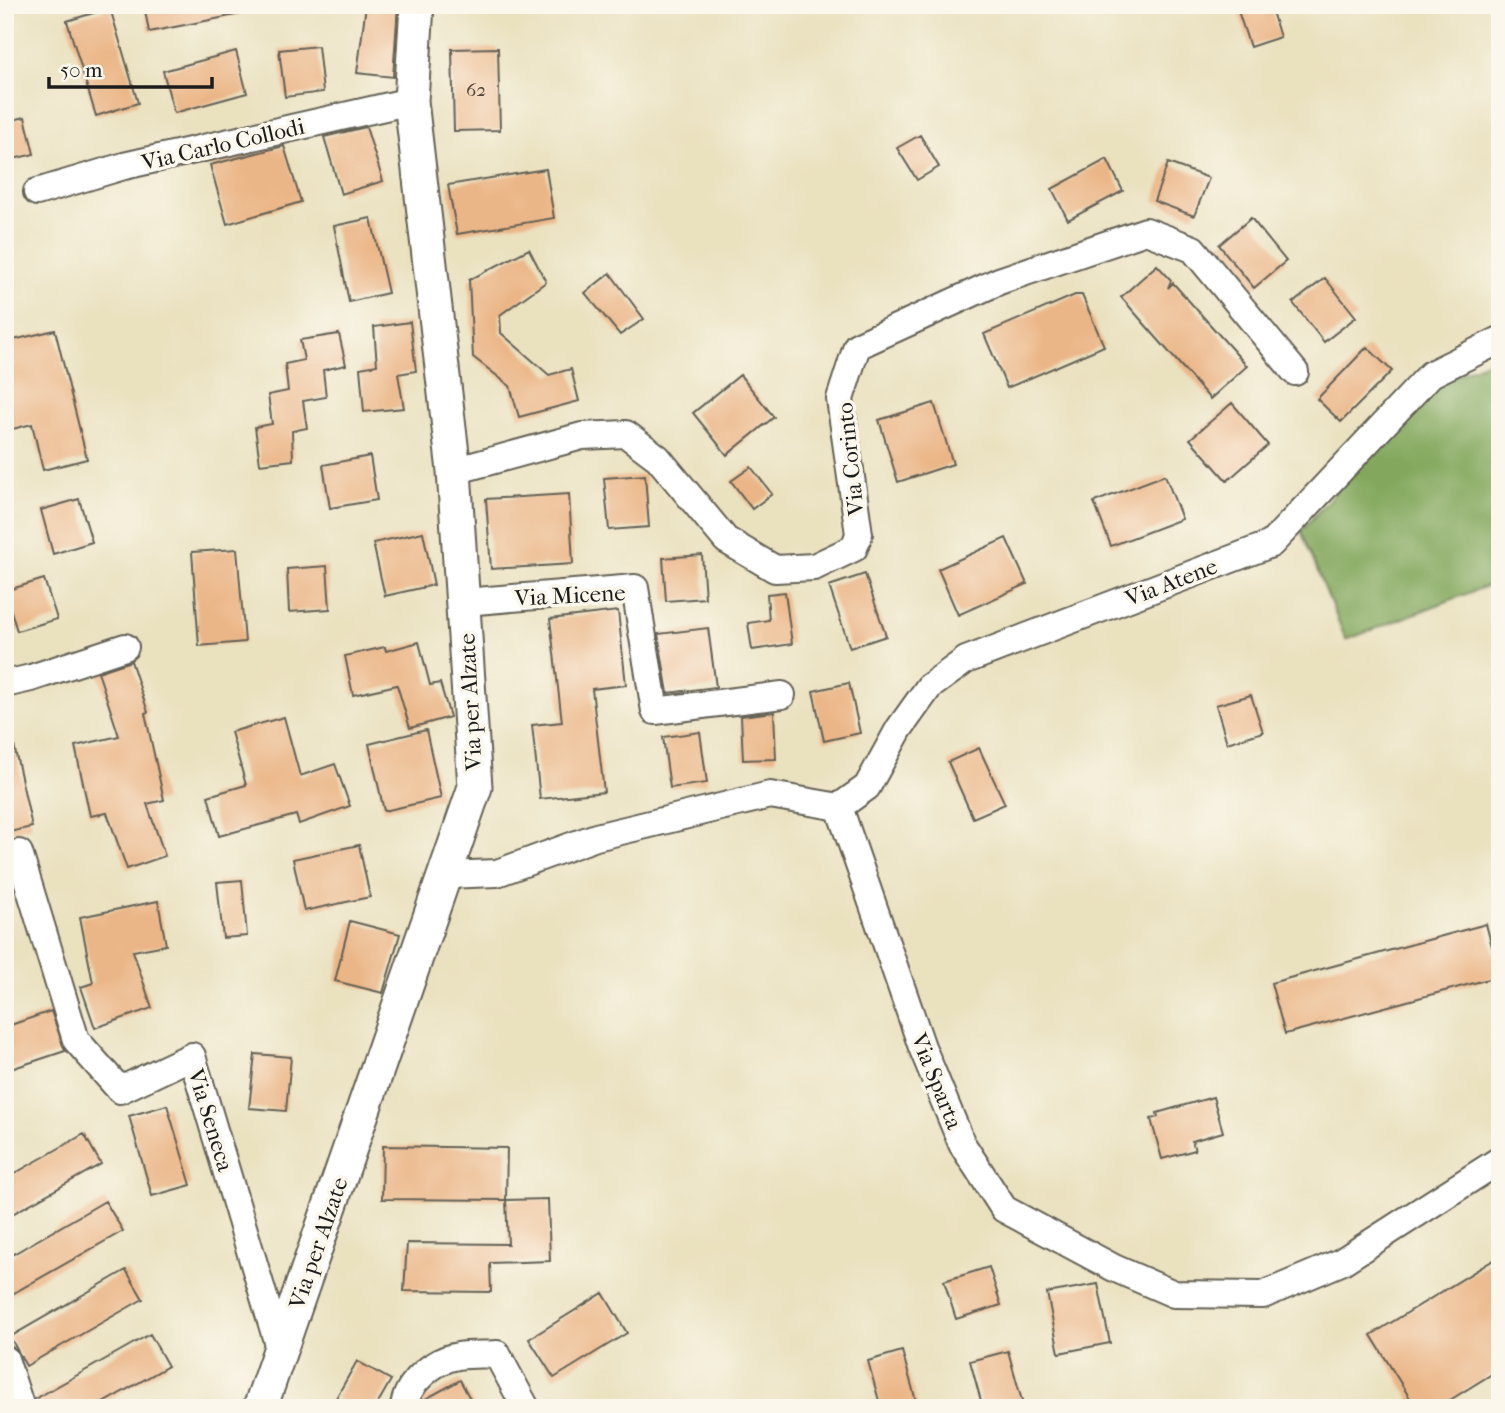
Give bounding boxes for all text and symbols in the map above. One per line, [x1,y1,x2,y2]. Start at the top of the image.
scale bar [49,46,212,90]
text: 50 m [60,58,103,82]
house number: 62 [466,79,486,101]
street label: Via Carlo Collodi [138,113,307,177]
street label: Via Corinto [831,401,870,518]
street label: Via Atene [1121,553,1221,613]
street label: Via Micene [513,579,626,612]
street label: Via per Alzate [453,633,488,772]
street label: Via Sparta [905,1028,968,1133]
street label: Via Seneca [182,1065,239,1175]
street label: Via per Alzate [283,1174,354,1314]

